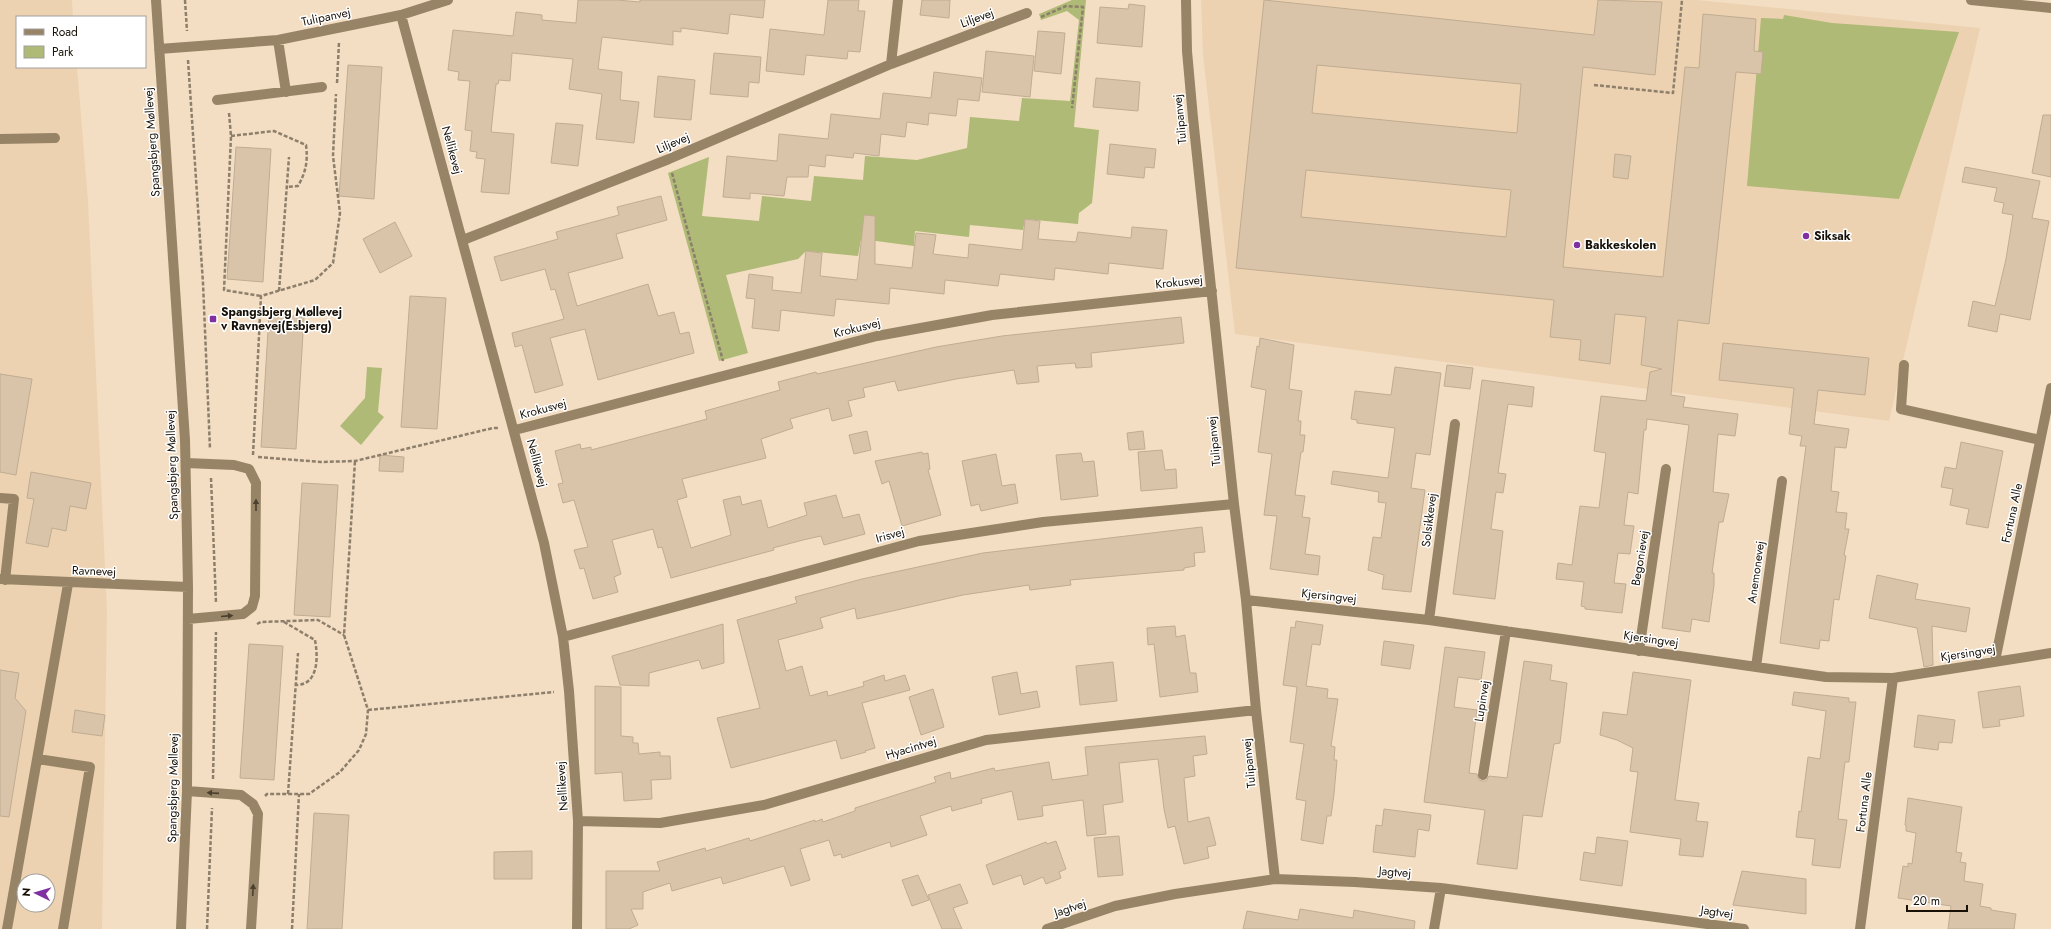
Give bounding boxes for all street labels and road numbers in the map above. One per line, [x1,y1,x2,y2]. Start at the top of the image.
street label: Tulipanvej [300,3,352,31]
street label: Liljevej [958,4,996,32]
street label: Spangsbjerg Møllevej [139,87,165,197]
street label: Tulipanvej [1168,93,1192,145]
street label: Nellikevej [437,124,467,176]
street label: Liljevej [654,128,692,158]
street label: Krokusvej [1154,271,1204,293]
street label: Krokusvej [832,313,882,343]
street label: Krokusvej [518,394,568,424]
street label: Spangsbjerg Møllevej [161,410,183,520]
street label: Tulipanvej [1202,415,1226,467]
street label: Nellikevej [522,437,552,489]
street label: Fortuna Alle [1997,481,2027,545]
street label: Solsikkevej [1417,492,1441,548]
street label: Irisvej [874,523,906,547]
street label: Begonievej [1627,529,1653,587]
street label: Anemonevej [1743,540,1769,604]
street label: Ravnevej [72,561,116,581]
street label: Kjersingvej [1300,584,1358,608]
street label: Kjersingvej [1622,626,1680,652]
street label: Kjersingvej [1939,640,1997,666]
street label: Lupinvej [1470,679,1494,723]
street label: Hyacintvej [884,732,938,764]
street label: Spangsbjerg Møllevej [163,733,183,843]
street label: Tulipanvej [1237,737,1261,789]
street label: Nellikevej [551,761,573,811]
street label: Fortuna Alle [1851,771,1877,833]
street label: Jagtvej [1376,862,1412,882]
street label: Jagtvej [1050,894,1088,922]
street label: Jagtvej [1698,901,1734,923]

